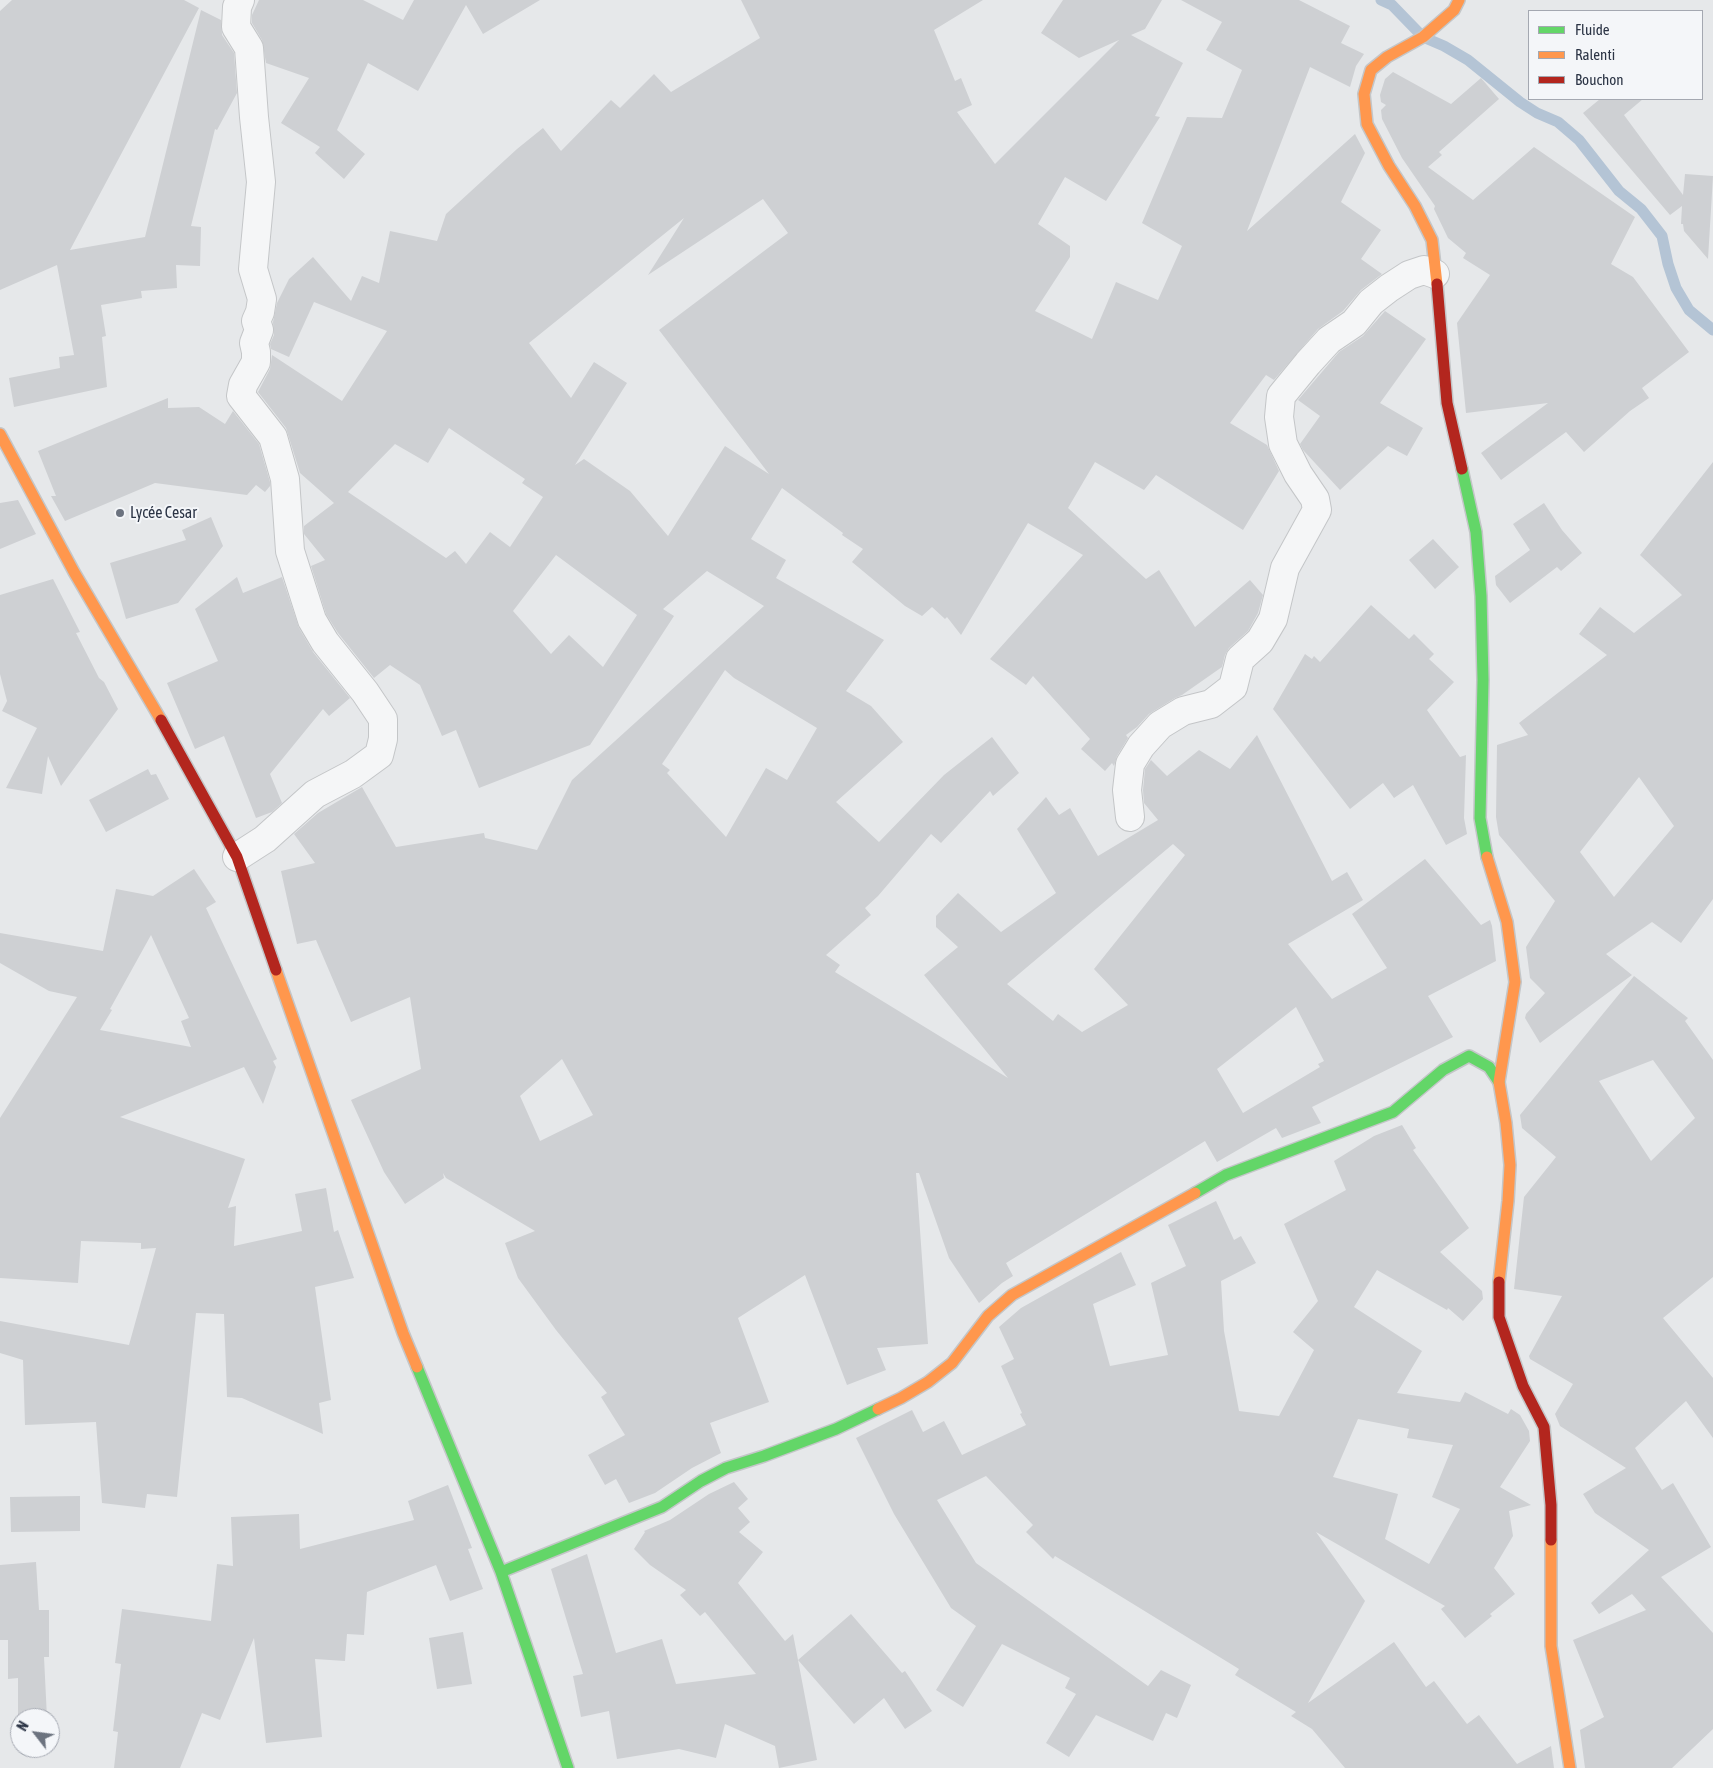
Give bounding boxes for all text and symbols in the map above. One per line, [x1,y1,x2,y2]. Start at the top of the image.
legend [1528,10,1703,100]
text: Fluide [1575,21,1610,38]
text: Ralenti [1575,46,1615,63]
text: Bouchon [1575,71,1624,88]
place label: Lycée Cesar [130,503,197,523]
marker: Lycée Cesar [114,507,126,519]
north arrow [10,1708,60,1758]
text: N [14,1718,32,1734]

